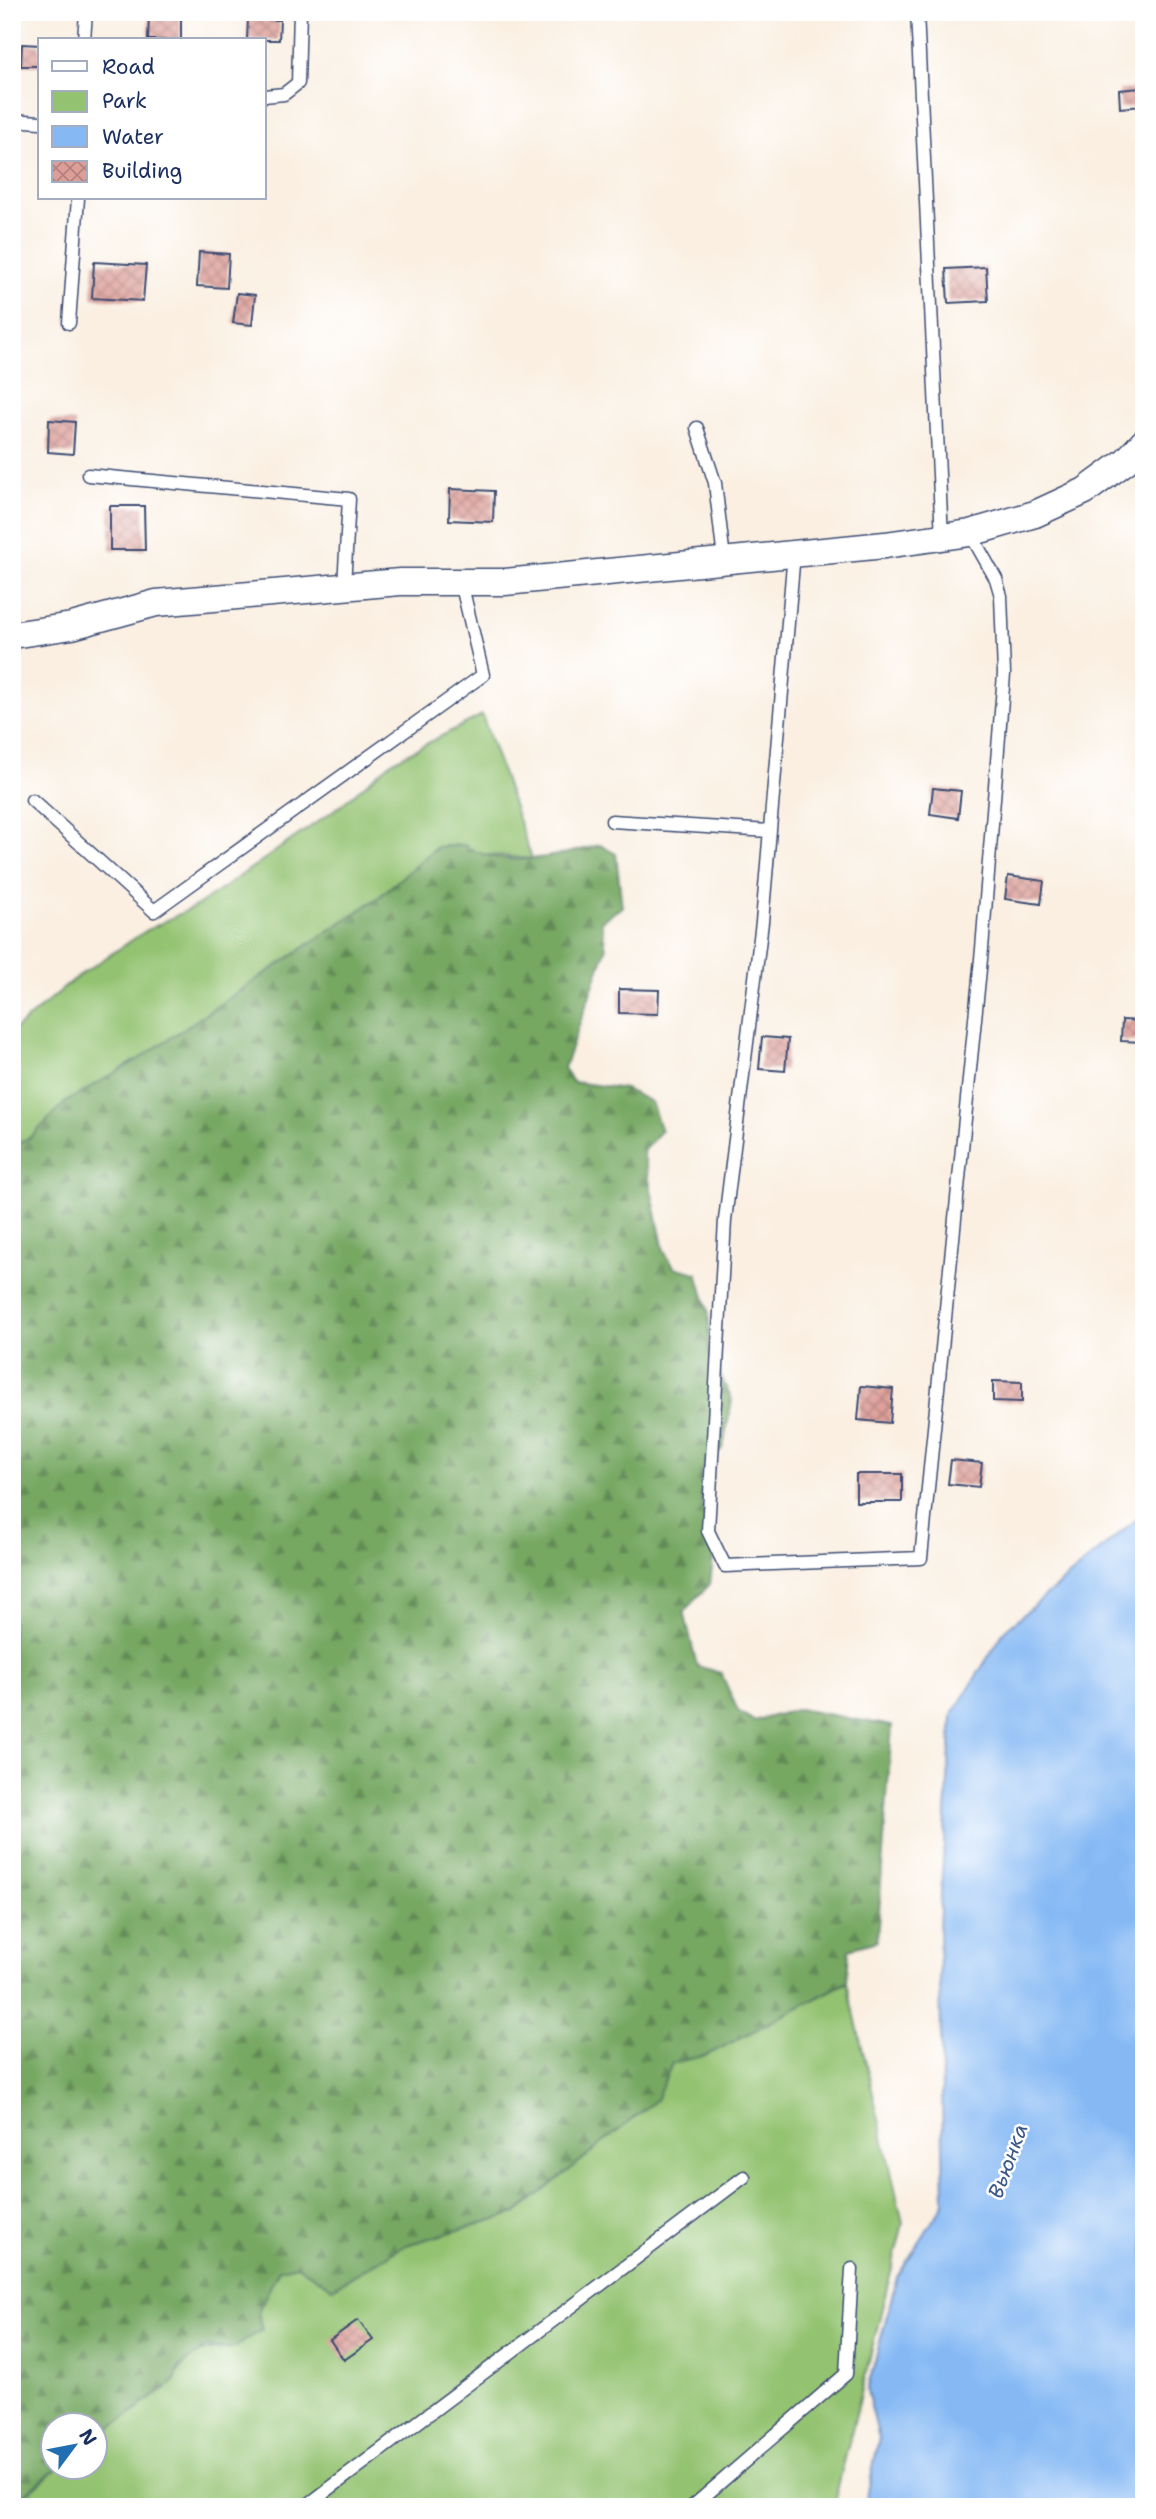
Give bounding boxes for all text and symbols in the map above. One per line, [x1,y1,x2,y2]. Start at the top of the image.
legend [38,38,266,200]
text: Road [102,53,155,81]
text: Park [102,87,147,115]
text: Water [102,123,164,151]
text: Building [102,157,182,185]
water label: Вьюнка [982,2120,1034,2202]
north arrow [38,2410,108,2480]
text: N [73,2424,103,2450]

